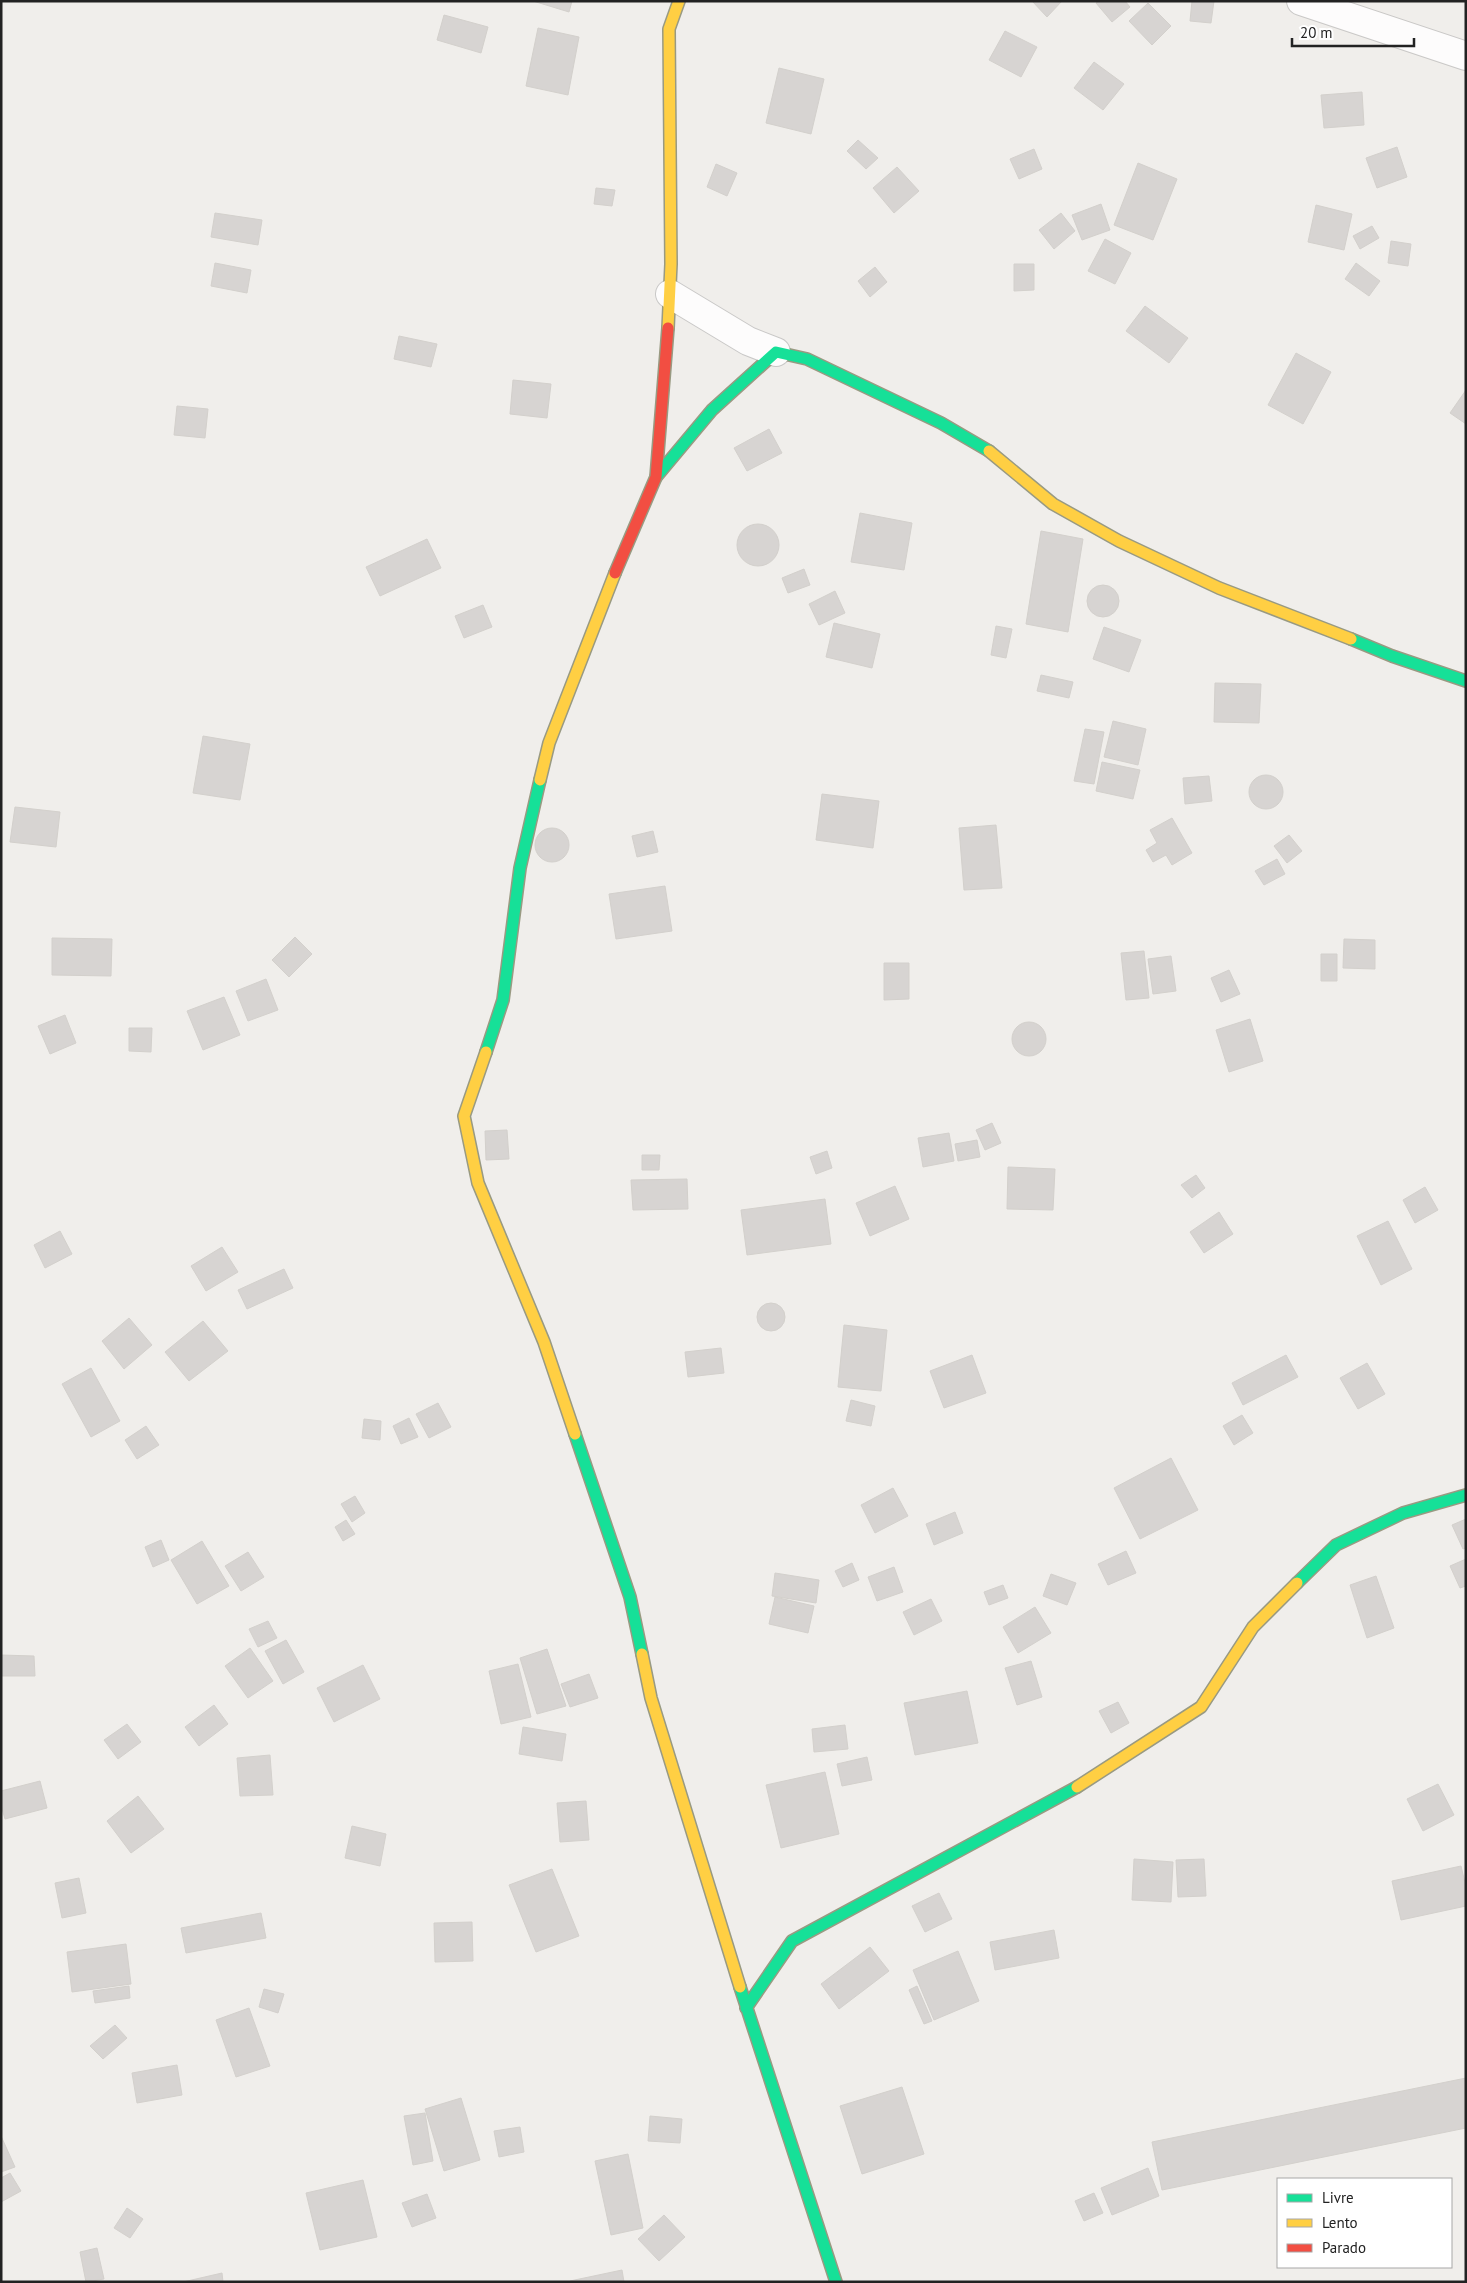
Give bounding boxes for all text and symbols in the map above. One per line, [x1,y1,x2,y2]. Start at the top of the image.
scale bar [1292,15,1414,47]
text: 20 m [1300,23,1333,42]
legend [1277,2178,1452,2268]
text: Livre [1322,2188,1354,2207]
text: Lento [1322,2213,1358,2232]
text: Parado [1322,2238,1366,2257]

